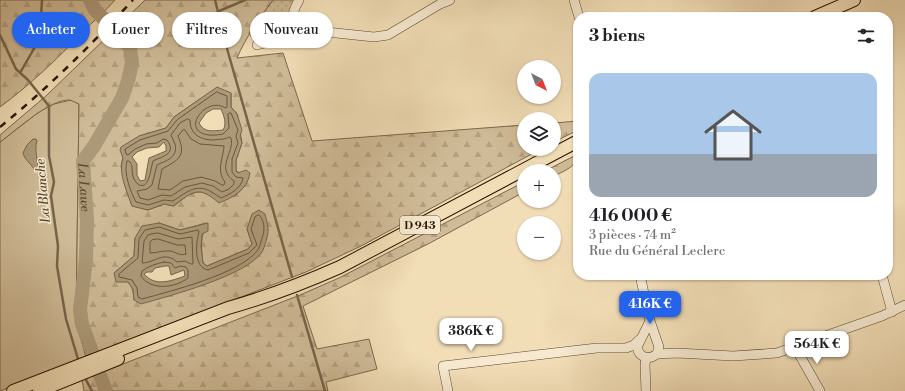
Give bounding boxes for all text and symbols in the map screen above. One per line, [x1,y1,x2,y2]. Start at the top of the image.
chip: Acheter [12,12,90,48]
chip: Louer [98,12,164,48]
chip: Filtres [172,12,242,48]
chip: Nouveau [250,12,333,48]
text: 3 biens [589,25,645,47]
icon: filters [855,25,877,47]
north arrow [517,60,561,104]
map controls [517,60,561,260]
icon: home [697,99,769,171]
button: layers [517,112,561,156]
water label: La Blanche [32,158,54,225]
water label: La Lawe [74,162,93,212]
button: + [517,164,561,208]
text: 416 000 € [589,205,672,227]
road number: D 943 [400,216,440,234]
button: − [517,216,561,260]
text: 3 pièces · 74 m² [589,227,676,243]
text: Rue du Général Leclerc [589,243,725,259]
pin: 416K € [617,291,683,325]
text: 416K € [628,296,672,312]
pin: 386K € [438,318,504,352]
text: 386K € [448,323,494,339]
pin: 564K € [784,331,850,365]
text: 564K € [794,336,840,352]

